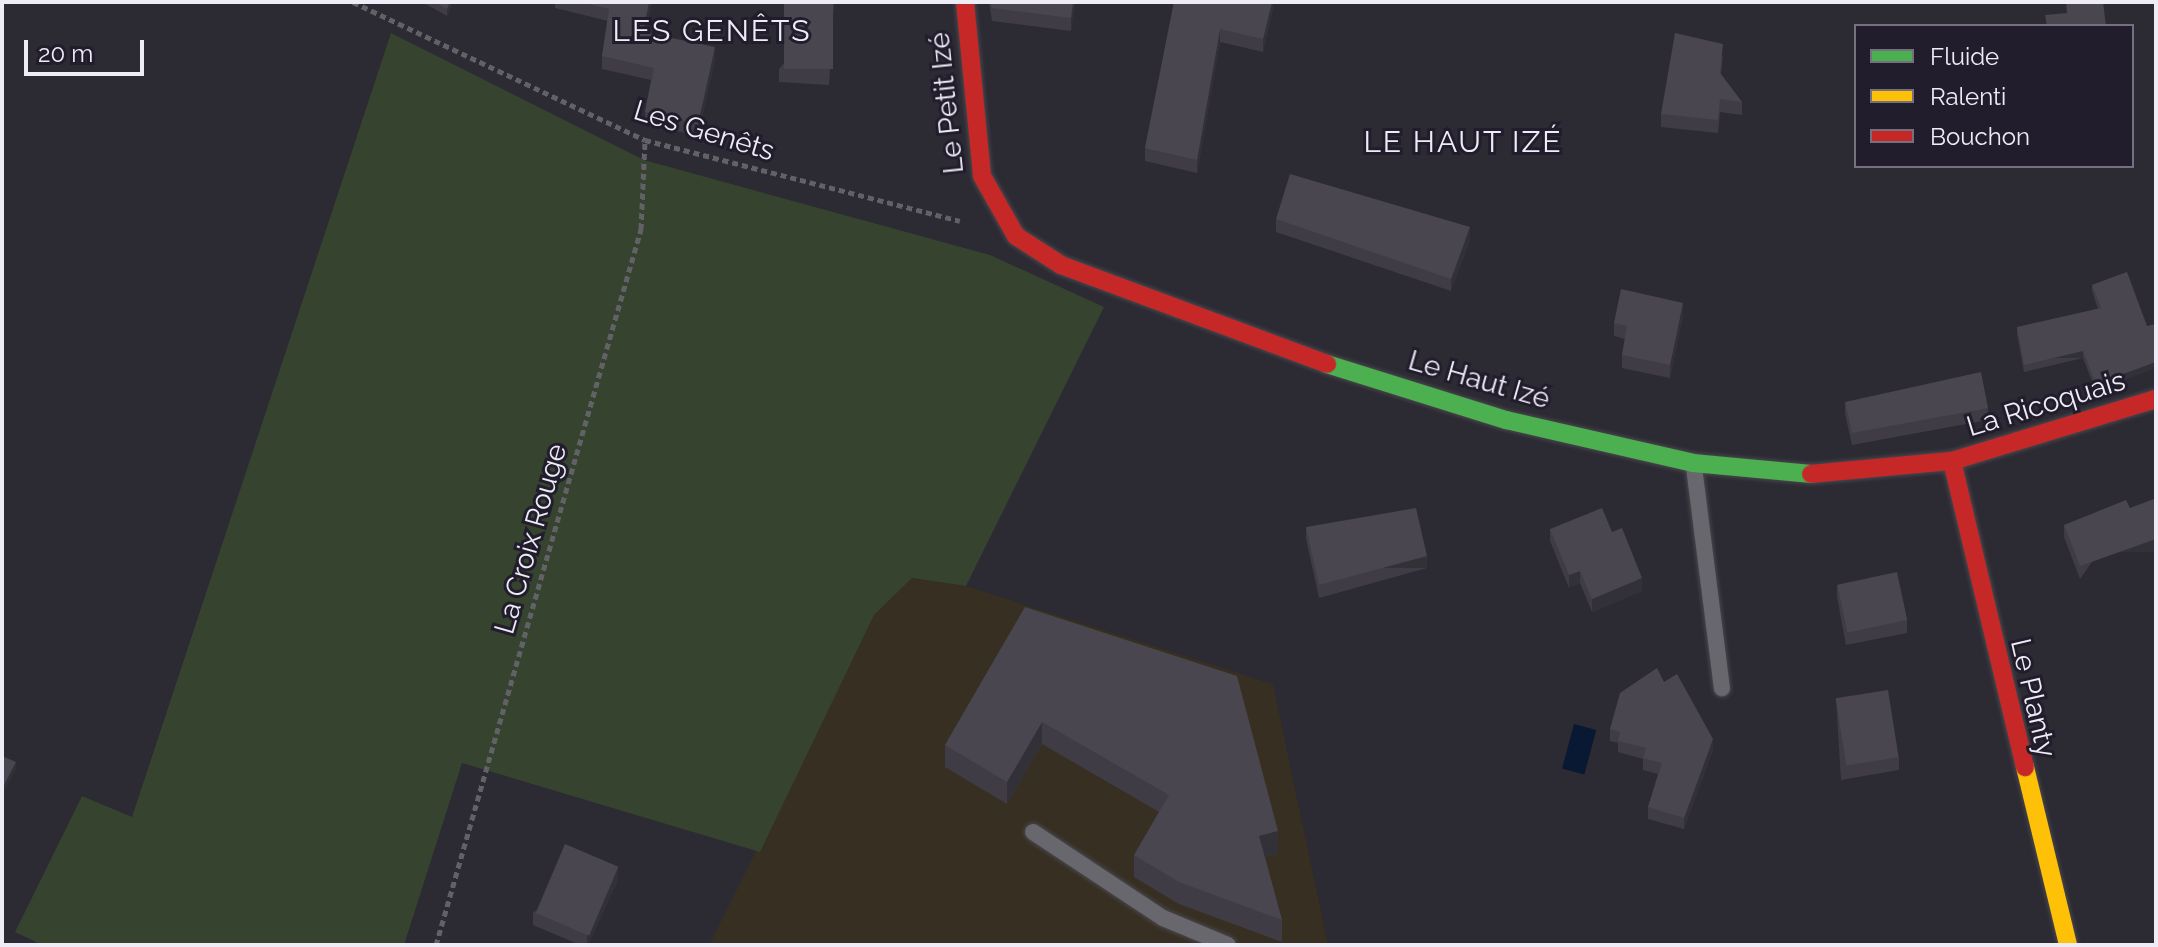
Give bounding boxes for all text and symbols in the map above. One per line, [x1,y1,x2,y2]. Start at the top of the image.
district label: LES GENÊTS [612,13,812,49]
scale bar [28,24,148,74]
legend [1854,24,2134,168]
street label: Le Petit Izé [923,31,971,175]
text: 20 m [38,39,93,68]
text: Fluide [1930,42,1999,71]
text: Ralenti [1930,82,2006,111]
street label: Les Genêts [630,94,778,168]
text: Bouchon [1930,122,2030,151]
district label: LE HAUT IZÉ [1363,124,1563,160]
street label: Le Haut Izé [1405,344,1553,416]
street label: La Ricoquais [1963,364,2129,444]
street label: La Croix Rouge [488,440,574,638]
street label: Le Planty [2003,635,2063,761]

